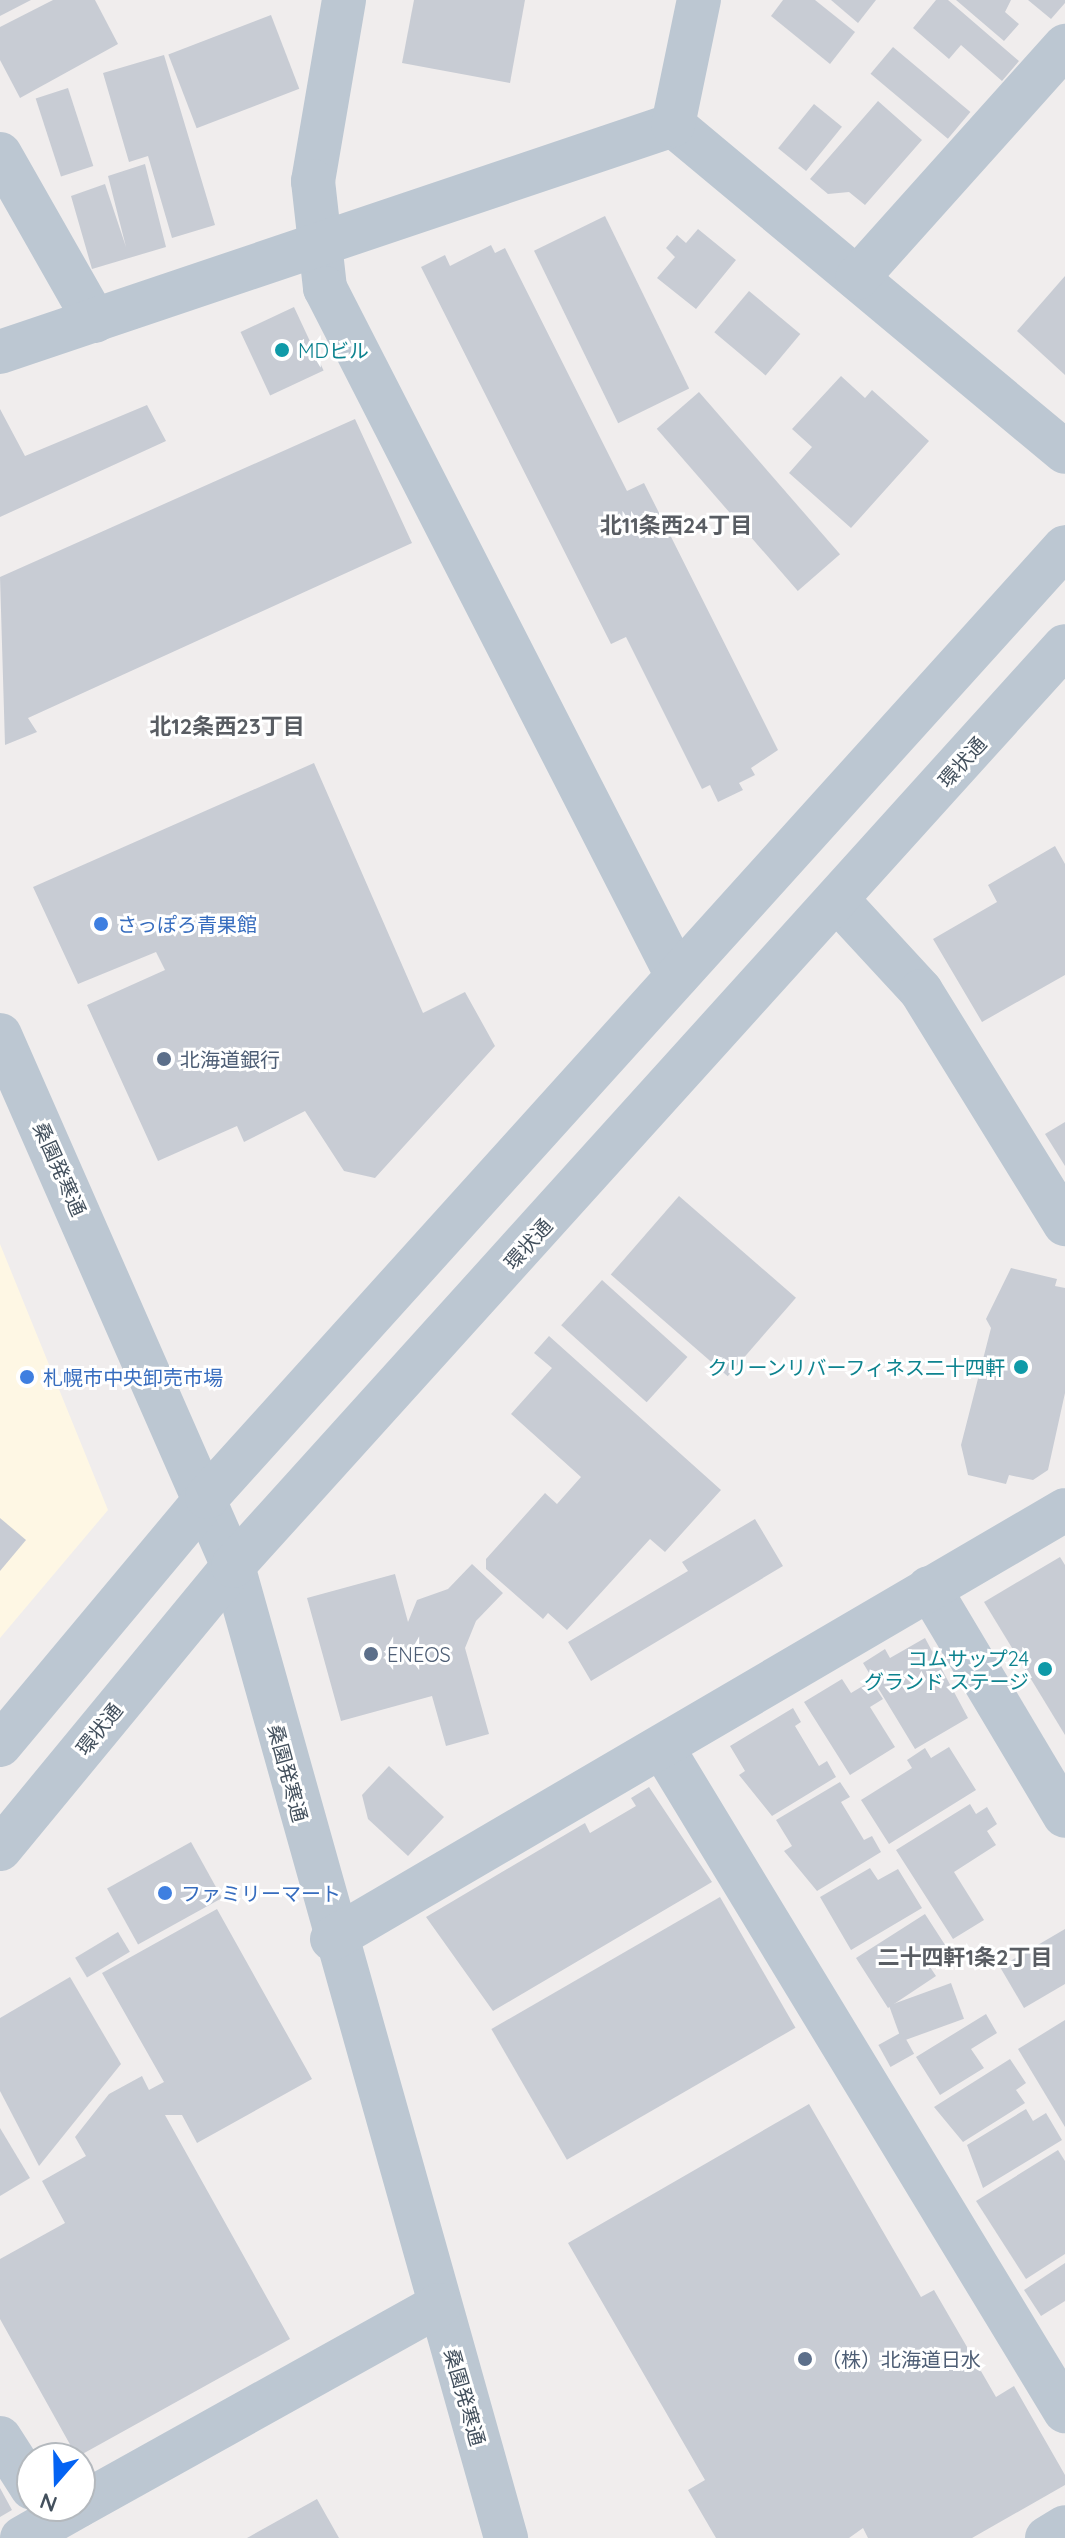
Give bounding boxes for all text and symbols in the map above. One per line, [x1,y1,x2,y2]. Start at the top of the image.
place label: MDビル [298,338,369,362]
marker: MDビル [273,341,291,359]
district label: 北11条西24丁目 [600,513,752,539]
district label: 北12条西23丁目 [149,714,305,740]
street label: 環状通 [933,732,991,792]
place label: さっぽろ青果館 [117,912,257,936]
marker: さっぽろ青果館 [92,915,110,933]
place label: 北海道銀行 [180,1047,280,1071]
marker: 北海道銀行 [155,1050,173,1068]
street label: 桑園発寒通 [29,1118,91,1220]
street label: 環状通 [499,1214,557,1274]
place label: クリーンリバーフィネス二十四軒 [705,1355,1005,1379]
marker: クリーンリバーフィネス二十四軒 [1012,1358,1030,1376]
place label: 札幌市中央卸売市場 [43,1365,223,1389]
marker: 札幌市中央卸売市場 [18,1368,36,1386]
place label: ENEOS [387,1642,451,1666]
marker: ENEOS [362,1645,380,1663]
place label: コムサップ24 グランド ステージ [864,1646,1029,1693]
marker: コムサップ24 グランド ステージ [1036,1660,1054,1678]
street label: 環状通 [71,1698,127,1760]
street label: 桑園発寒通 [263,1722,313,1824]
place label: ファミリーマート [181,1881,341,1905]
marker: ファミリーマート [156,1884,174,1902]
district label: 二十四軒1条2丁目 [877,1945,1053,1971]
street label: 桑園発寒通 [440,2346,490,2448]
place label: （株）北海道日水 [821,2347,981,2371]
marker: （株）北海道日水 [796,2350,814,2368]
north arrow [16,2442,96,2522]
text: N [36,2487,61,2519]

